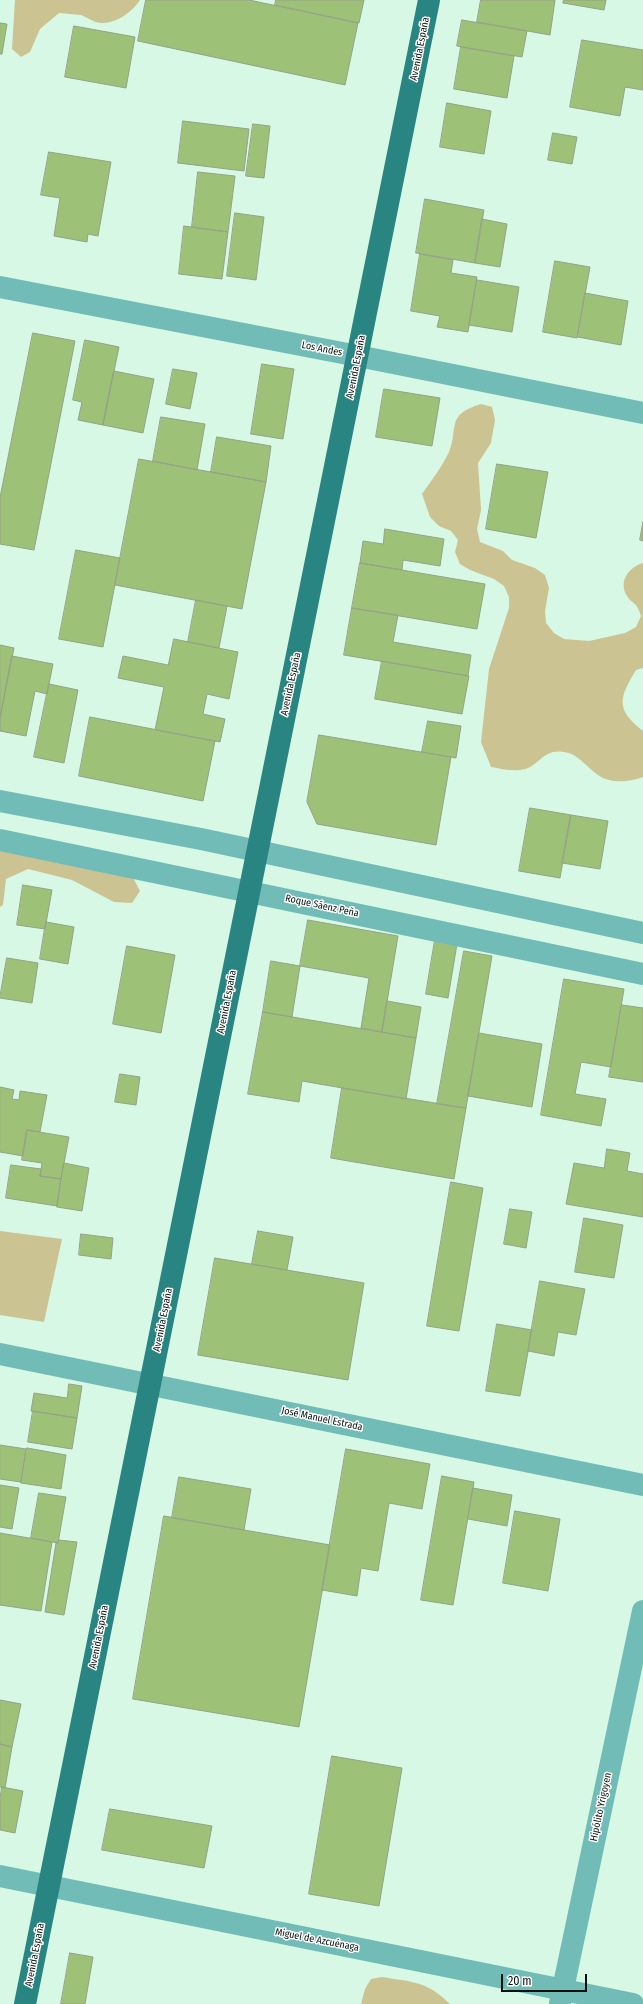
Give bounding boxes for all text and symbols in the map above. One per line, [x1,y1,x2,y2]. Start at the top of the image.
street label: Avenida España [408,16,432,82]
street label: Avenida España [344,334,368,400]
street label: Los Andes [301,339,343,359]
street label: Avenida España [278,651,304,717]
street label: Roque Sáenz Peña [284,892,360,920]
street label: Avenida España [215,969,239,1035]
street label: Avenida España [151,1287,175,1353]
street label: José Manuel Estrada [280,1405,364,1433]
street label: Avenida España [87,1604,111,1670]
street label: Hipólito Yrigoyen [588,1772,614,1842]
street label: Avenida España [23,1922,47,1988]
street label: Miguel de Azcuénaga [274,1926,360,1954]
scale bar [503,1966,589,1992]
text: 20 m [508,1974,532,1988]

